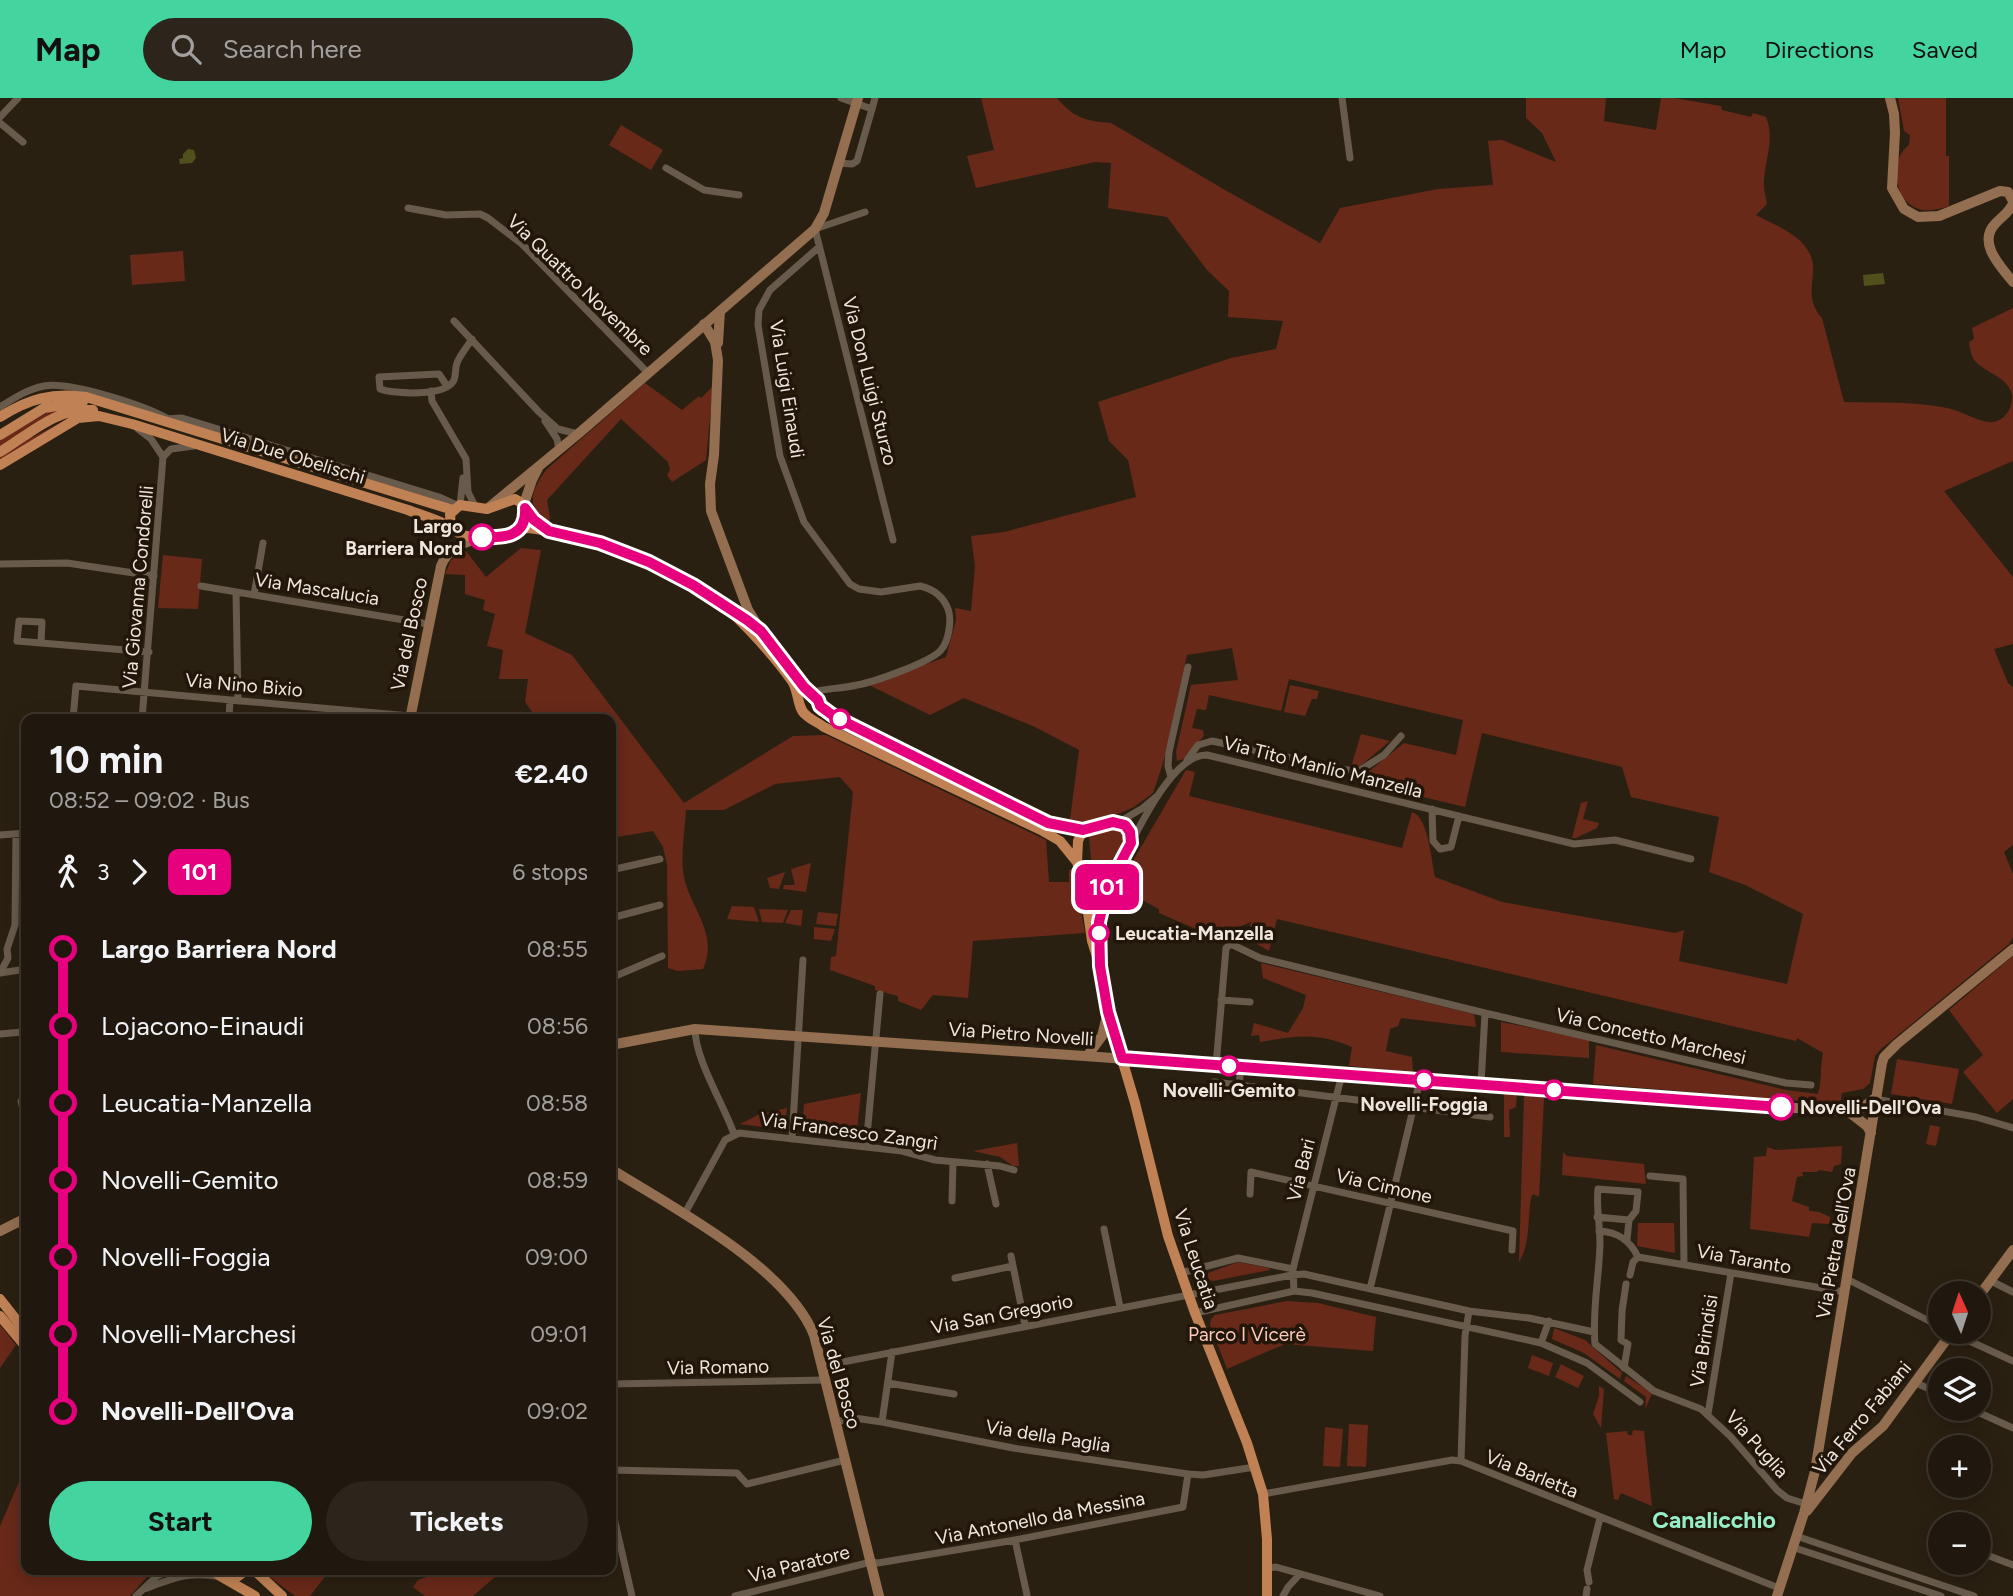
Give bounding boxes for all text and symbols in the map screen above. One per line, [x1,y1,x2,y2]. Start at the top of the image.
search box [143,18,633,81]
text: Map [35,30,101,69]
icon: search [167,30,205,68]
text: Search here [223,33,362,65]
text: Map [1680,35,1726,64]
text: Directions [1764,35,1874,64]
text: Saved [1912,35,1978,64]
street label: Via Quattro Novembre [503,210,657,360]
street label: Via Don Luigi Sturzo [838,294,902,468]
street label: Via Luigi Einaudi [765,318,809,460]
street label: Via Due Obelischi [218,423,368,489]
street label: Via Giovanna Condorelli [118,485,158,689]
place label: Largo Barriera Nord [345,515,463,560]
marker: Largo Barriera Nord [469,524,495,550]
street label: Via Mascalucia [253,568,381,610]
street label: Via del Bosco [386,575,432,693]
street label: Via Nino Bixio [184,668,304,702]
unlabelled marker [830,709,850,729]
street label: Via Tito Manlio Manzella [1221,731,1425,803]
text: 10 min [49,737,163,783]
text: €2.40 [515,758,588,790]
text: 08:52 – 09:02 · Bus [49,786,250,814]
icon: walk [49,853,87,891]
icon: forward [120,853,158,891]
text: 101 [182,857,217,886]
text: 3 [97,858,110,886]
text: 6 stops [512,858,588,886]
line badge: 101 [1067,864,1147,910]
text: 101 [1089,872,1125,901]
place label: Leucatia-Manzella [1115,922,1274,945]
marker: Leucatia-Manzella [1089,923,1109,943]
text: Largo Barriera Nord [101,933,337,965]
text: 08:55 [527,935,588,963]
street label: Via Concetto Marchesi [1554,1003,1748,1069]
text: Lojacono-Einaudi [101,1010,304,1042]
text: 08:56 [527,1012,588,1040]
street label: Via Pietro Novelli [948,1017,1094,1051]
marker: Novelli-Gemito [1219,1056,1239,1076]
marker: Novelli-Foggia [1414,1070,1434,1090]
place label: Novelli-Gemito [1163,1079,1295,1102]
unlabelled marker [1544,1080,1564,1100]
text: Leucatia-Manzella [101,1087,312,1119]
text: 08:58 [526,1089,588,1117]
place label: Novelli-Foggia [1360,1093,1488,1116]
marker: Novelli-Dell'Ova [1768,1094,1794,1120]
place label: Novelli-Dell'Ova [1800,1096,1941,1119]
street label: Via Francesco Zangrì [759,1107,940,1155]
street label: Via Bari [1282,1136,1320,1204]
text: Novelli-Gemito [101,1164,279,1196]
street label: Via Cimone [1334,1164,1434,1208]
street label: Via Pietra dell'Ova [1811,1165,1861,1321]
text: 08:59 [527,1166,588,1194]
street label: Via Leucatia [1169,1206,1223,1312]
street label: Via Taranto [1695,1239,1793,1279]
text: Novelli-Foggia [101,1241,270,1273]
text: 09:00 [525,1243,588,1271]
north arrow [1928,1281,1992,1344]
map controls [1928,1281,1991,1575]
street label: Via San Gregorio [929,1289,1075,1339]
street label: Via Brindisi [1685,1293,1723,1389]
street label: Via del Bosco [812,1314,866,1432]
text: Novelli-Marchesi [101,1318,297,1350]
text: 09:01 [530,1320,588,1348]
park label: Parco I Vicerè [1188,1323,1306,1346]
street label: Via Romano [667,1355,769,1379]
street label: Via Ferro Fabiani [1808,1357,1916,1479]
button: layers [1928,1358,1991,1421]
text: Novelli-Dell'Ova [101,1395,294,1427]
text: 09:02 [527,1397,588,1425]
street label: Via Puglia [1721,1405,1793,1483]
street label: Via della Paglia [984,1415,1112,1457]
button: + [1928,1435,1991,1498]
street label: Via Barletta [1482,1445,1582,1503]
button: Start [49,1481,312,1561]
button: Tickets [326,1481,588,1561]
street label: Via Antonello da Messina [933,1486,1147,1550]
district label: Canalicchio [1652,1506,1776,1534]
button: − [1928,1512,1991,1575]
street label: Via Paratore [746,1540,852,1588]

